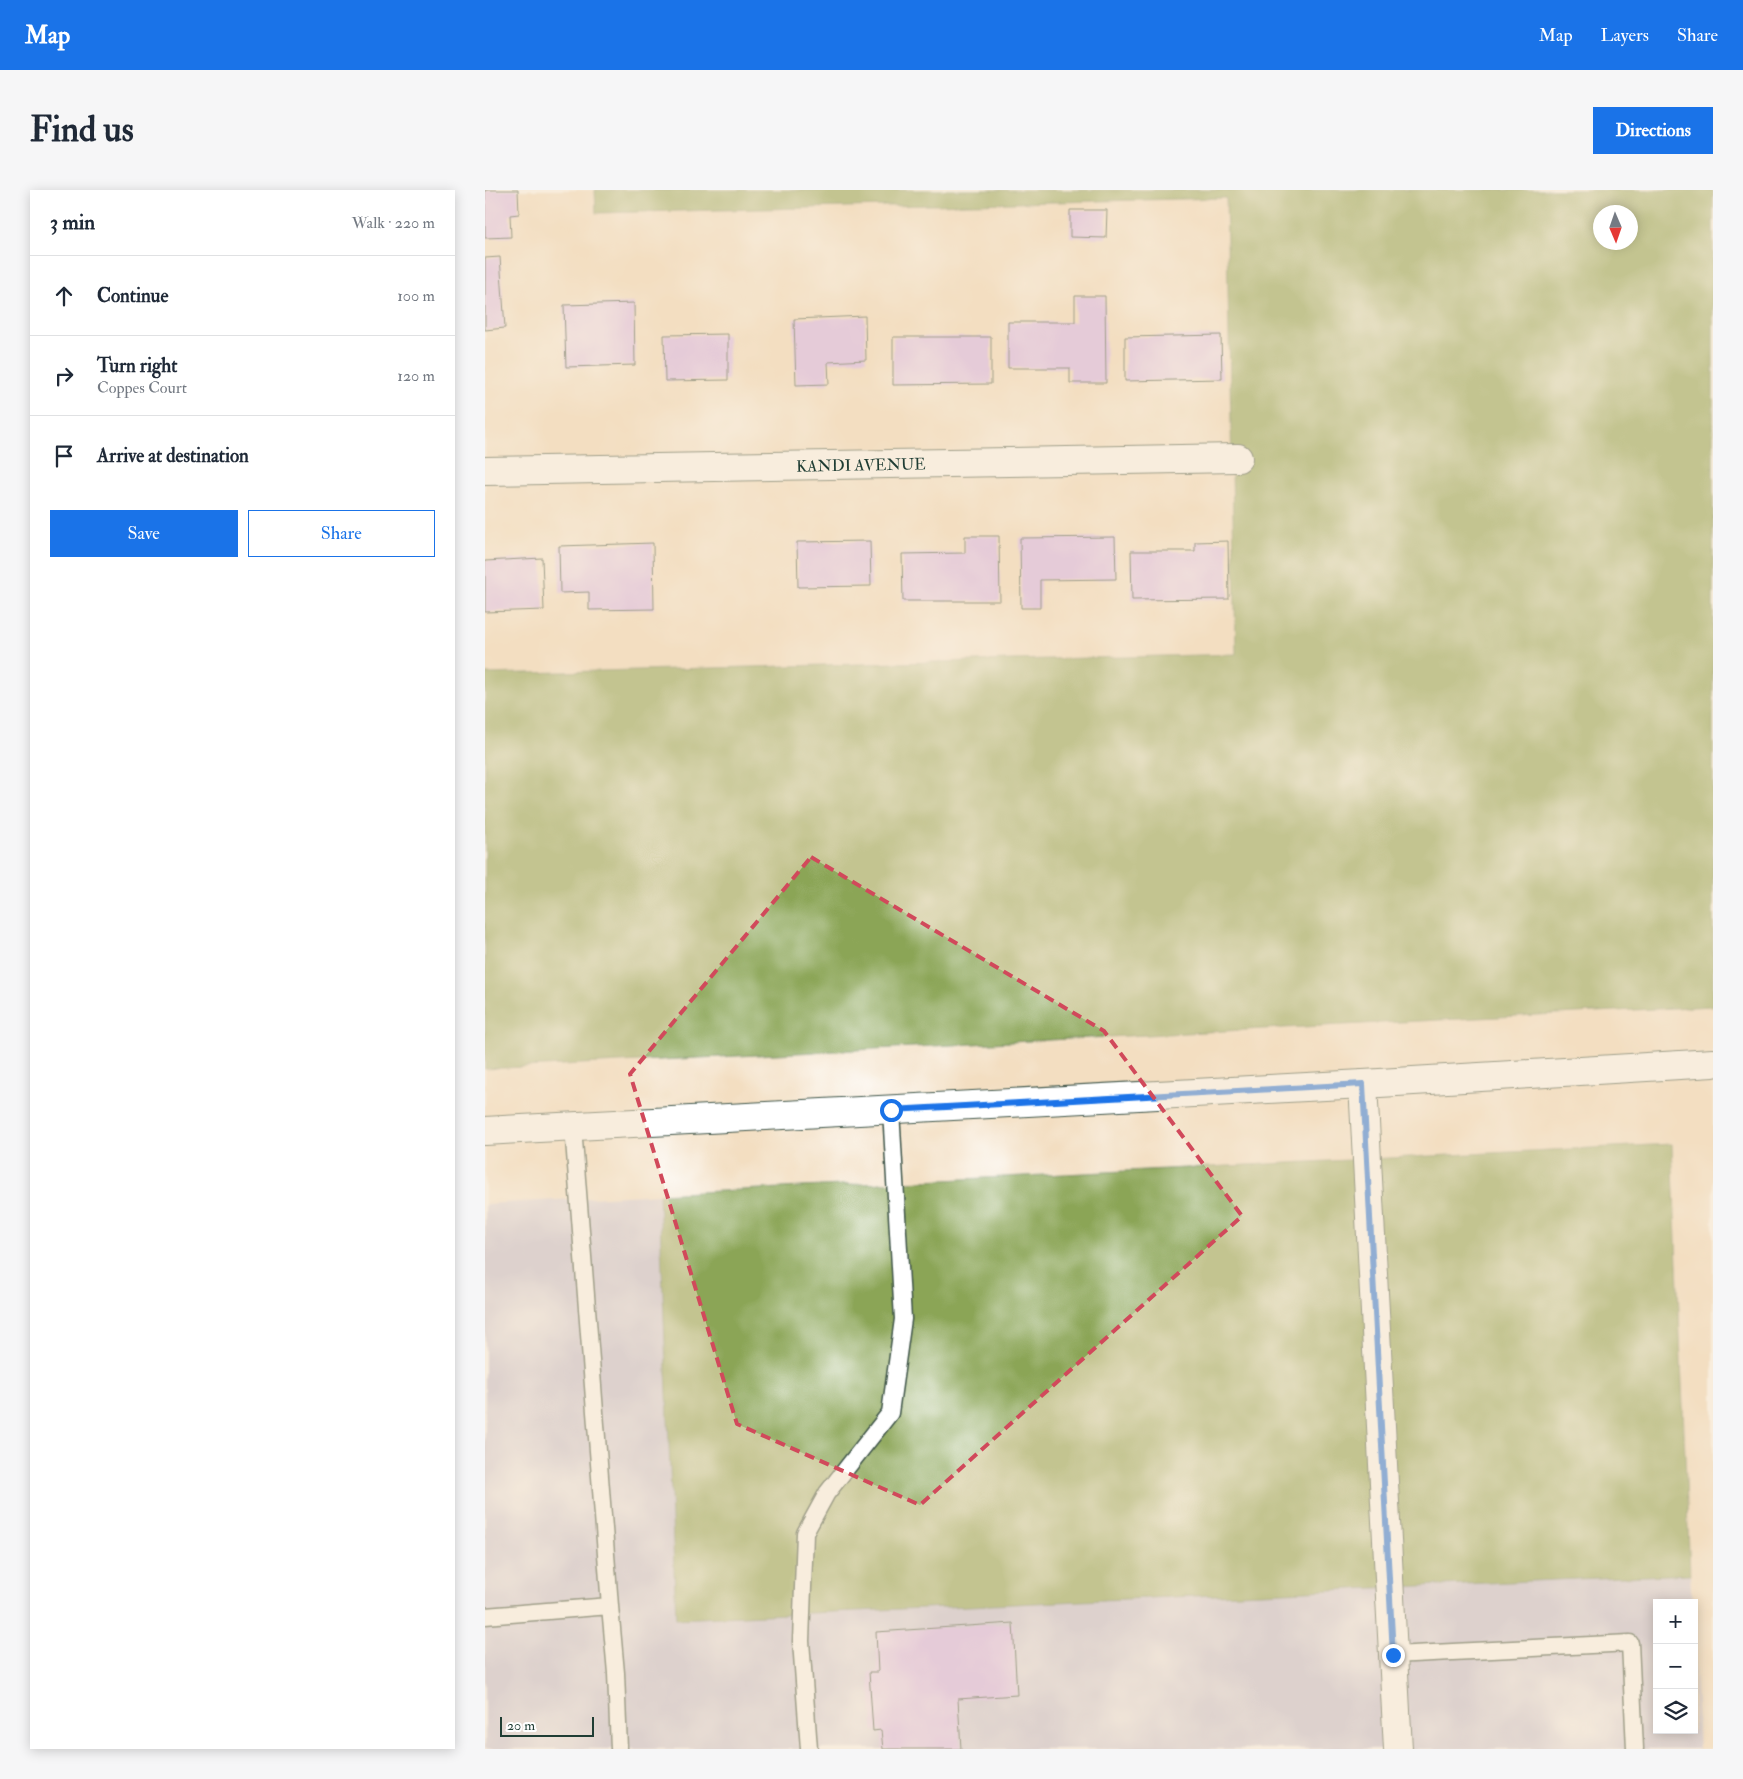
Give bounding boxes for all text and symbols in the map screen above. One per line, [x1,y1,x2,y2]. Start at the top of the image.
text: Map [25,20,70,51]
text: Map [1539,24,1573,47]
text: Layers [1601,24,1649,47]
text: Share [1677,24,1718,47]
button: Directions [1593,107,1713,154]
text: Find us [30,108,134,152]
north arrow [1593,205,1638,250]
text: 3 min [50,209,95,236]
text: Walk · 220 m [352,213,435,233]
icon: ahead [50,282,78,310]
text: Continue [97,284,168,308]
text: 100 m [397,286,435,306]
text: Turn right [97,354,177,378]
icon: right [50,362,78,390]
text: 120 m [397,366,435,386]
text: Coppes Court [97,378,187,398]
icon: arrive [50,442,78,470]
text: Arrive at destination [97,444,249,468]
street label: KANDI AVENUE [796,454,926,477]
button: Save [50,510,238,557]
button: Share [248,510,435,557]
route start [880,1099,903,1122]
map controls [1653,1599,1698,1734]
button: + [1653,1599,1698,1644]
route end [1382,1644,1405,1667]
button: − [1653,1644,1698,1689]
button: layers [1653,1689,1698,1734]
scale bar [500,1714,594,1737]
text: 20 m [507,1717,535,1734]

